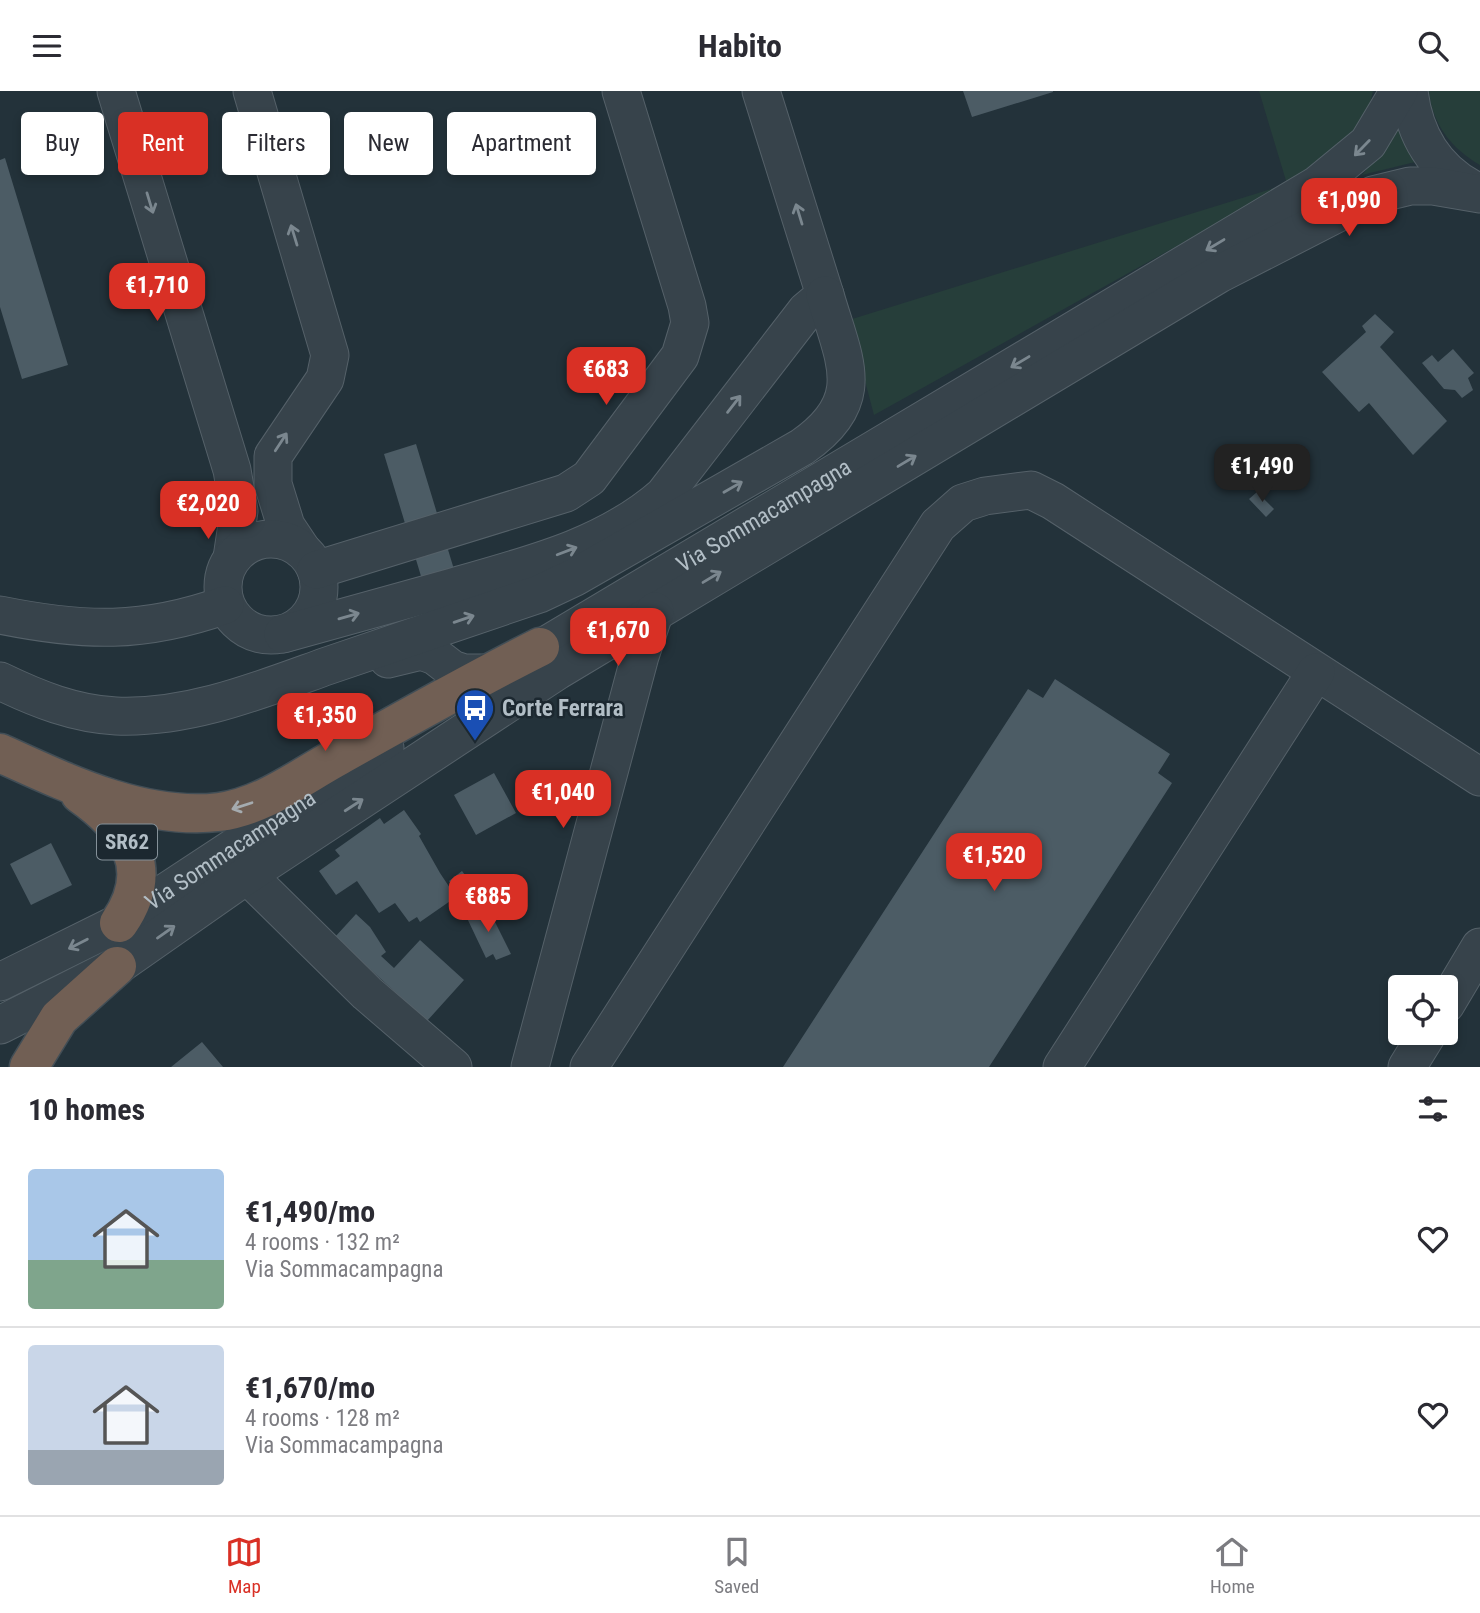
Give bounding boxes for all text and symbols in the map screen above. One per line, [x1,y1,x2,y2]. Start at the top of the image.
icon: menu [28,27,66,65]
text: Habito [698,27,782,65]
icon: search [1414,27,1452,65]
chip: Buy [21,112,104,175]
chip: Rent [118,112,208,175]
chip: Filters [222,112,330,175]
chip: New [344,112,433,175]
chip: Apartment [447,112,596,175]
one-way arrow [1354,139,1370,157]
pin: €1,090 [1292,179,1406,238]
text: €1,090 [1317,187,1381,214]
one-way arrow [145,192,158,214]
one-way arrow [792,203,805,225]
one-way arrow [287,224,300,246]
one-way arrow [1206,239,1226,253]
pin: €1,710 [100,264,214,323]
text: €1,710 [125,272,189,299]
pin: €683 [565,347,647,407]
one-way arrow [1010,355,1030,369]
text: €683 [583,356,629,383]
one-way arrow [726,395,741,414]
one-way arrow [275,433,289,453]
pin: €1,490 [1205,445,1319,504]
street label: Via Sommacampagna [672,453,856,578]
one-way arrow [896,453,916,467]
text: €1,490 [1230,453,1294,480]
one-way arrow [722,480,742,494]
pin: €2,020 [151,482,265,541]
text: €2,020 [176,490,240,517]
one-way arrow [556,544,578,557]
one-way arrow [701,570,721,584]
one-way arrow [338,608,360,621]
pin: €1,670 [561,609,675,668]
one-way arrow [452,612,474,624]
text: €1,670 [586,617,650,644]
bus stop icon: Corte Ferrara [454,687,496,742]
pin: €1,350 [268,693,382,753]
place label: Corte Ferrara [502,695,624,722]
text: €1,350 [293,702,357,729]
pin: €1,040 [506,771,620,830]
text: €1,040 [531,779,595,806]
street label: Via Sommacampagna [140,784,321,916]
one-way arrow [344,797,364,811]
one-way arrow [232,800,254,813]
road number: SR62 [97,825,157,859]
pin: €1,520 [937,833,1051,893]
text: €1,520 [962,842,1026,869]
pin: €885 [447,875,529,934]
text: €885 [465,883,511,910]
one-way arrow [156,925,175,939]
one-way arrow [68,938,89,952]
map controls [1388,975,1458,1045]
button: locate [1388,975,1458,1045]
icon: filters [1414,1090,1452,1128]
text: 10 homes [28,1092,145,1127]
text: €1,490/mo [245,1194,375,1229]
icon: home [84,1197,168,1281]
icon: heart [1414,1220,1452,1258]
text: 4 rooms · 132 m² [245,1229,400,1256]
text: Via Sommacampagna [245,1256,443,1283]
text: €1,670/mo [245,1370,375,1405]
icon: home [84,1373,168,1457]
icon: heart [1414,1396,1452,1434]
text: 4 rooms · 128 m² [245,1405,400,1432]
text: Via Sommacampagna [245,1432,443,1459]
tab: Map [225,1533,263,1598]
tab: Saved [714,1533,759,1598]
tab: Home [1210,1533,1255,1598]

